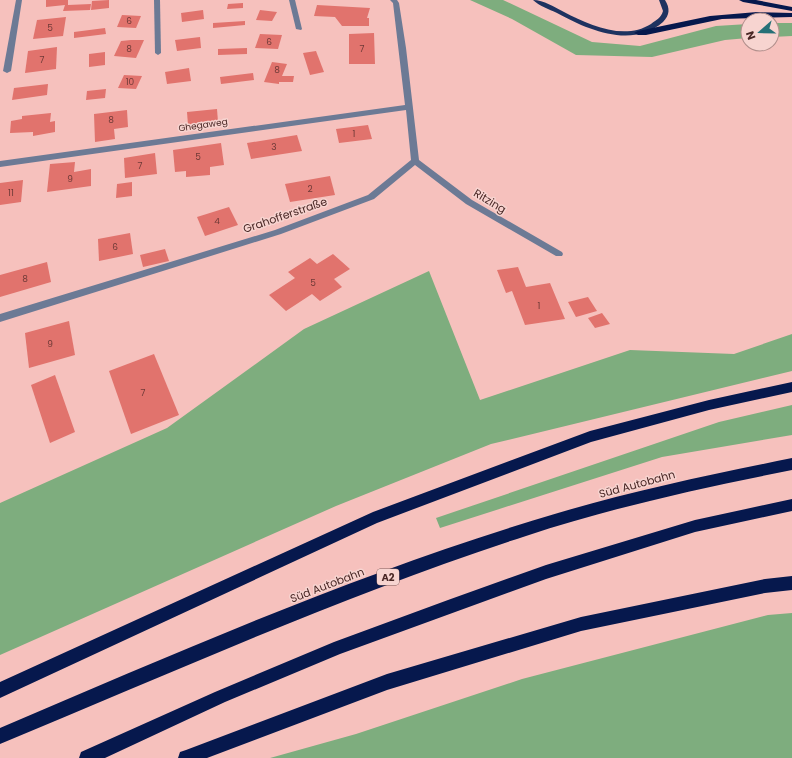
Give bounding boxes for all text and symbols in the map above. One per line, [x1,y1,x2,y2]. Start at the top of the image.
north arrow [740,12,780,52]
house number: 6 [126,15,132,27]
house number: 5 [47,22,53,34]
text: N [742,29,760,42]
house number: 6 [266,36,272,48]
house number: 8 [126,43,132,55]
house number: 7 [360,43,365,55]
house number: 7 [40,54,45,66]
house number: 8 [274,64,280,76]
house number: 10 [126,76,135,88]
house number: 8 [108,114,114,126]
street label: Ghegaweg [178,116,228,134]
house number: 1 [353,128,356,140]
house number: 3 [271,141,277,153]
house number: 5 [195,151,201,163]
house number: 7 [138,160,143,172]
house number: 9 [67,173,73,185]
house number: 2 [307,183,313,195]
street label: Ritzing [471,185,509,217]
house number: 11 [8,187,14,199]
street label: Grahofferstraße [241,193,329,237]
house number: 4 [214,215,220,227]
house number: 6 [112,241,118,253]
house number: 8 [22,273,28,285]
house number: 5 [310,277,316,289]
house number: 1 [538,300,541,312]
house number: 9 [47,338,53,350]
house number: 7 [141,387,146,399]
street label: Süd Autobahn [597,466,677,502]
street label: Süd Autobahn [288,563,366,607]
road number: A2 [377,569,399,585]

